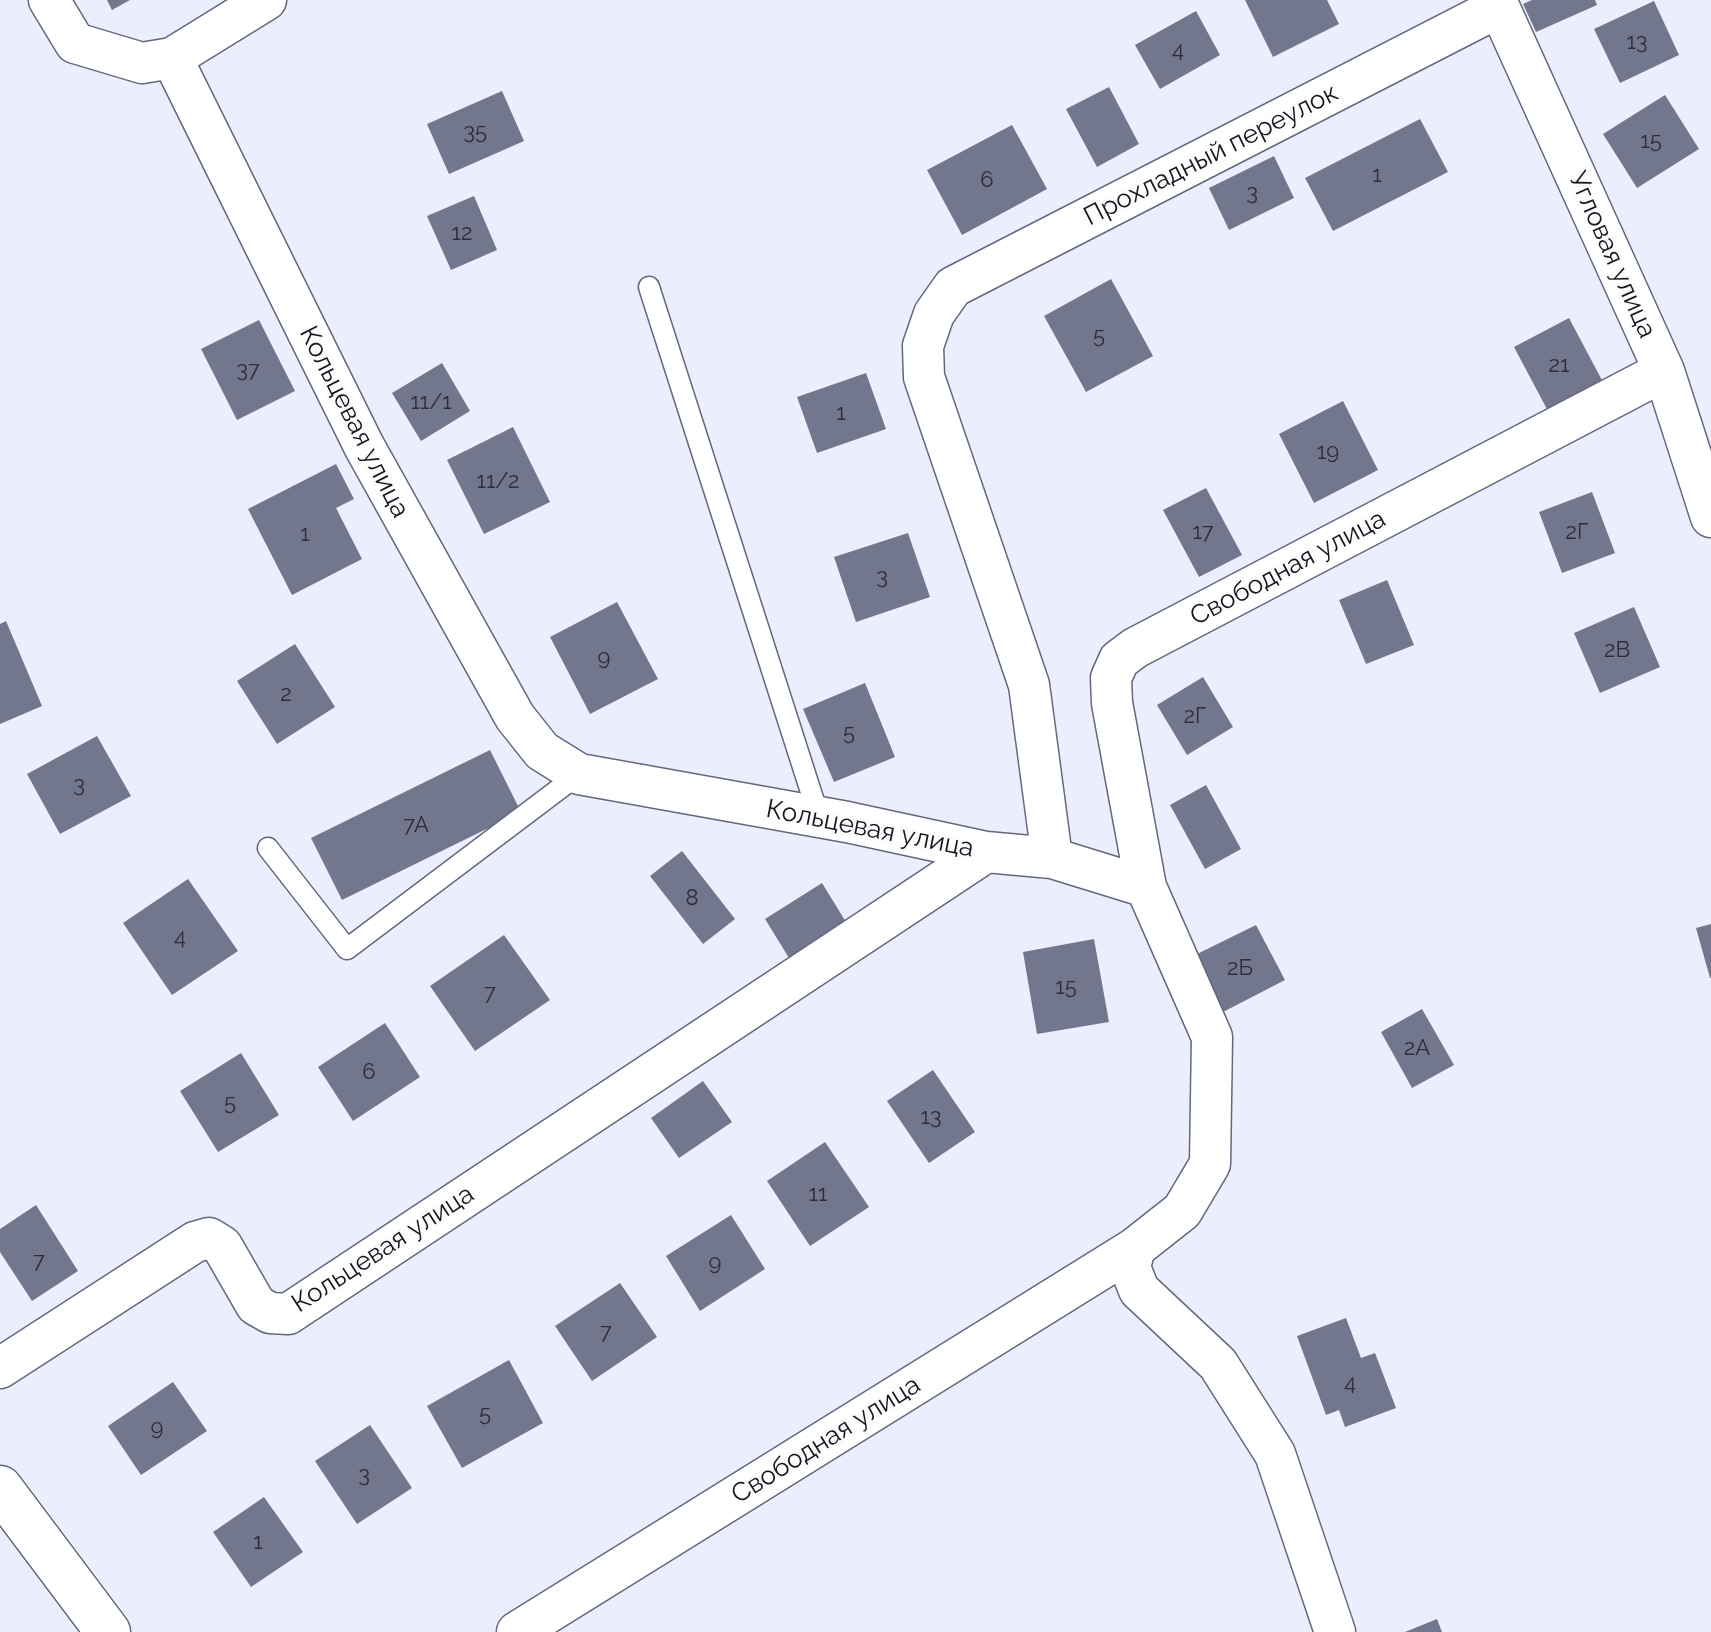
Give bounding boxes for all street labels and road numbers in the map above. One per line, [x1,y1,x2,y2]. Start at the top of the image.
street label: Прохладный переулок [1079,77,1343,233]
street label: Угловая улица [1561,167,1663,343]
street label: Кольцевая улица [292,321,416,523]
street label: Свободная улица [1185,503,1391,633]
street label: Кольцевая улица [764,794,976,864]
street label: Кольцевая улица [286,1179,480,1319]
street label: Свободная улица [726,1369,926,1511]

